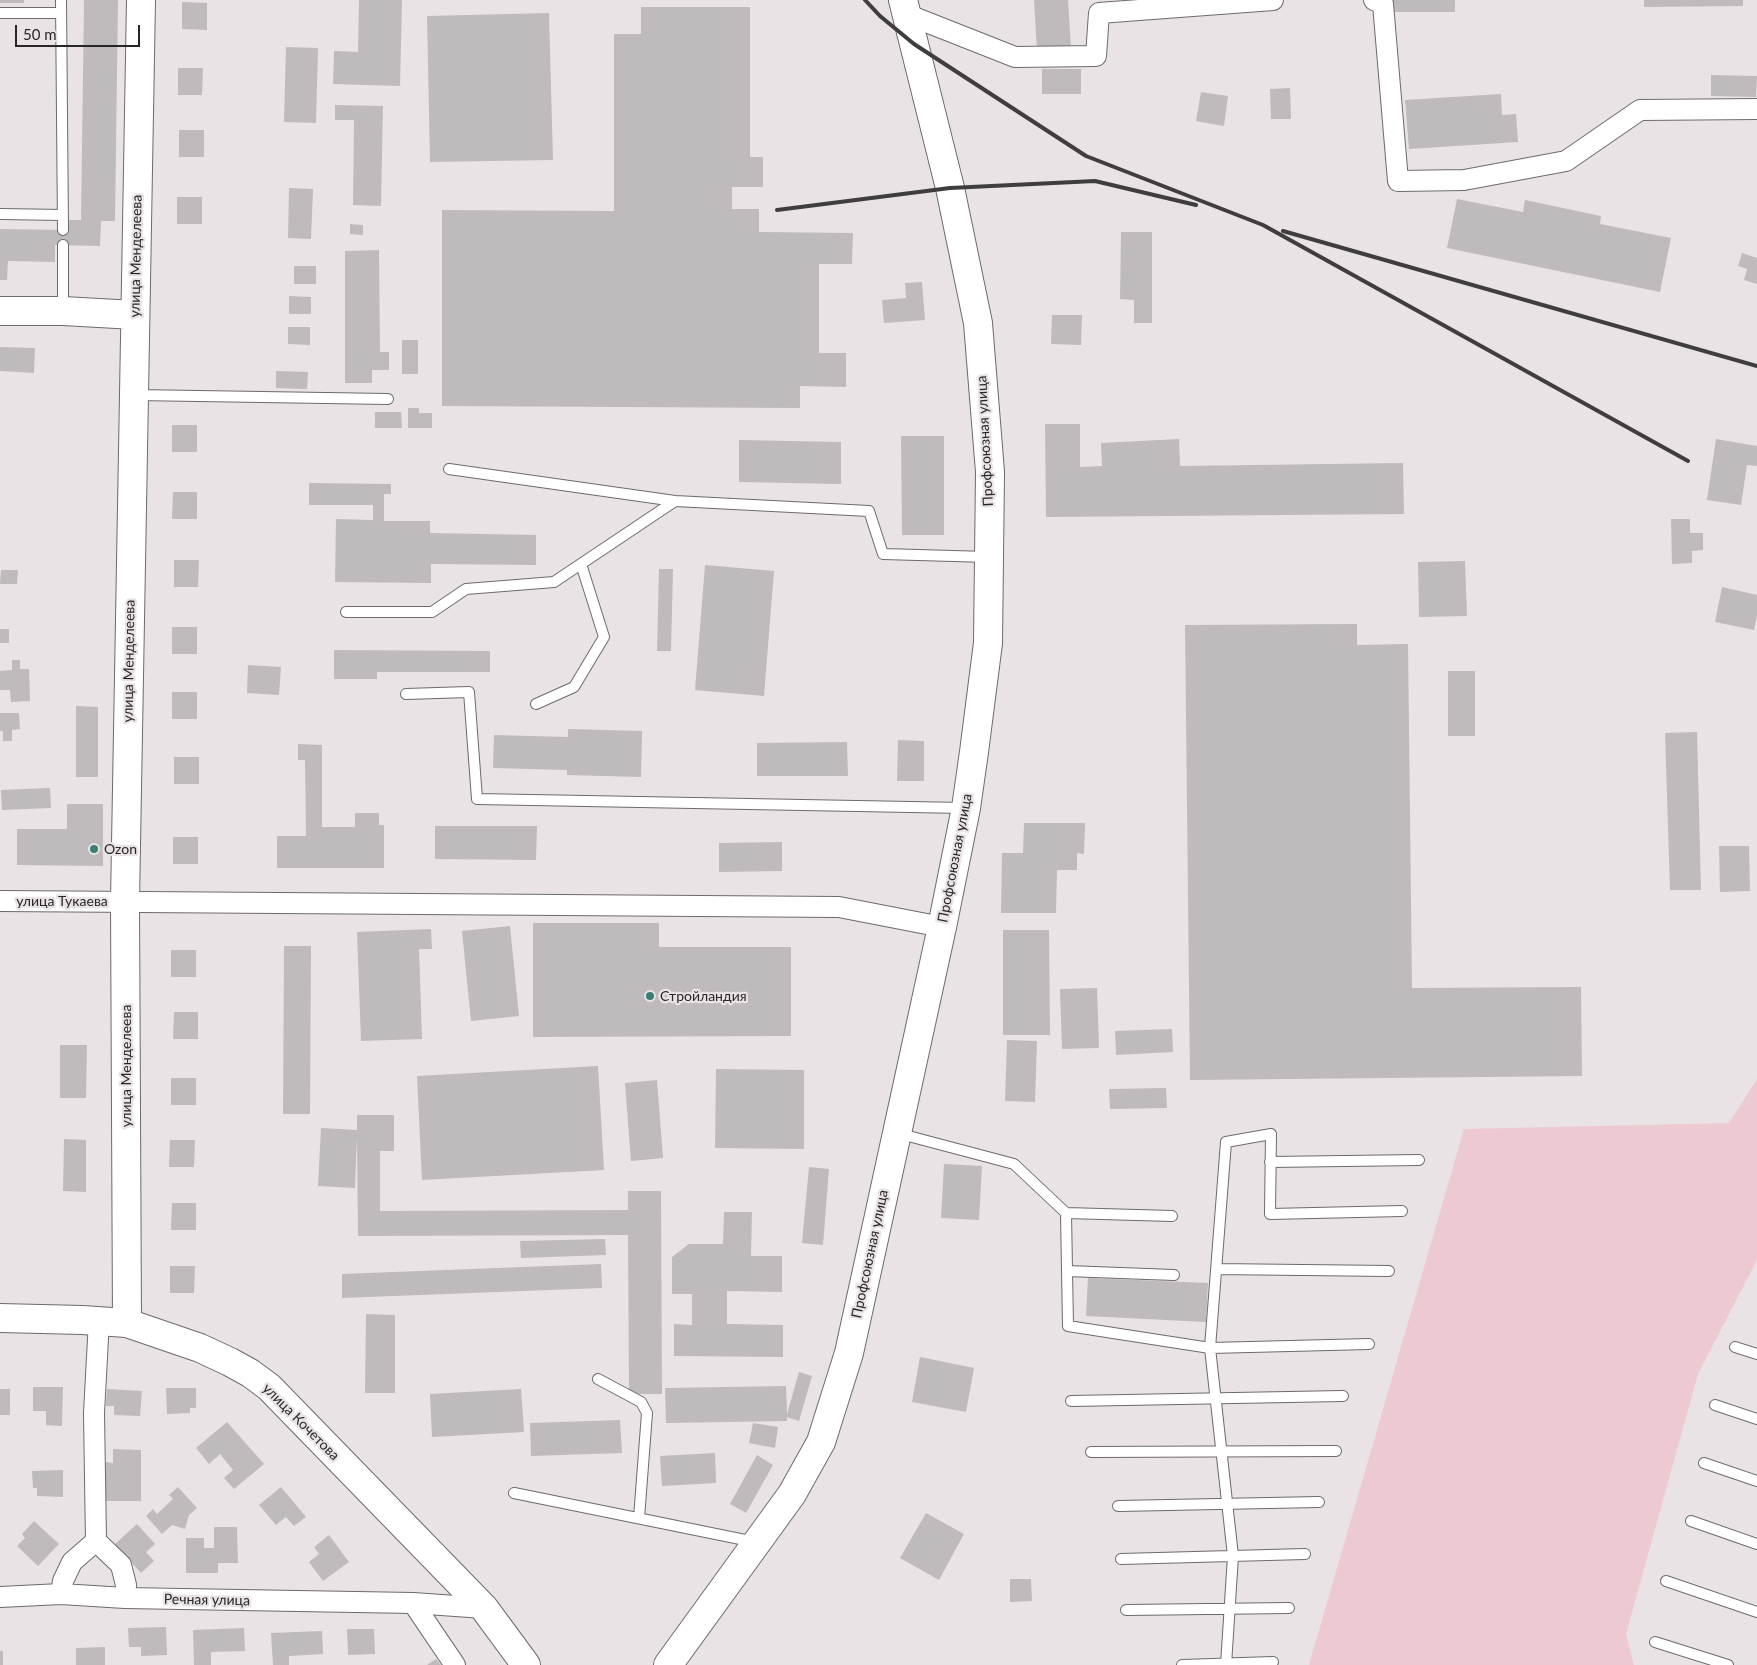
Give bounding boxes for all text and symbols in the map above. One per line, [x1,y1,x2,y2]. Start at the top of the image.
scale bar [18,15,142,47]
text: 50 m [23,25,57,43]
street label: улица Менделеева [127,195,145,317]
street label: Профсоюзная улица [973,375,997,507]
street label: улица Менделеева [120,600,138,722]
street label: Профсоюзная улица [934,792,976,924]
place label: Ozon [104,841,137,857]
marker: Ozon [88,843,100,855]
street label: улица Тукаева [16,893,108,909]
place label: Стройландия [660,988,747,1004]
marker: Стройландия [644,990,656,1002]
street label: улица Менделеева [118,1005,134,1127]
street label: Профсоюзная улица [848,1188,892,1320]
street label: улица Кочетова [259,1380,343,1464]
street label: Речная улица [164,1591,250,1609]

